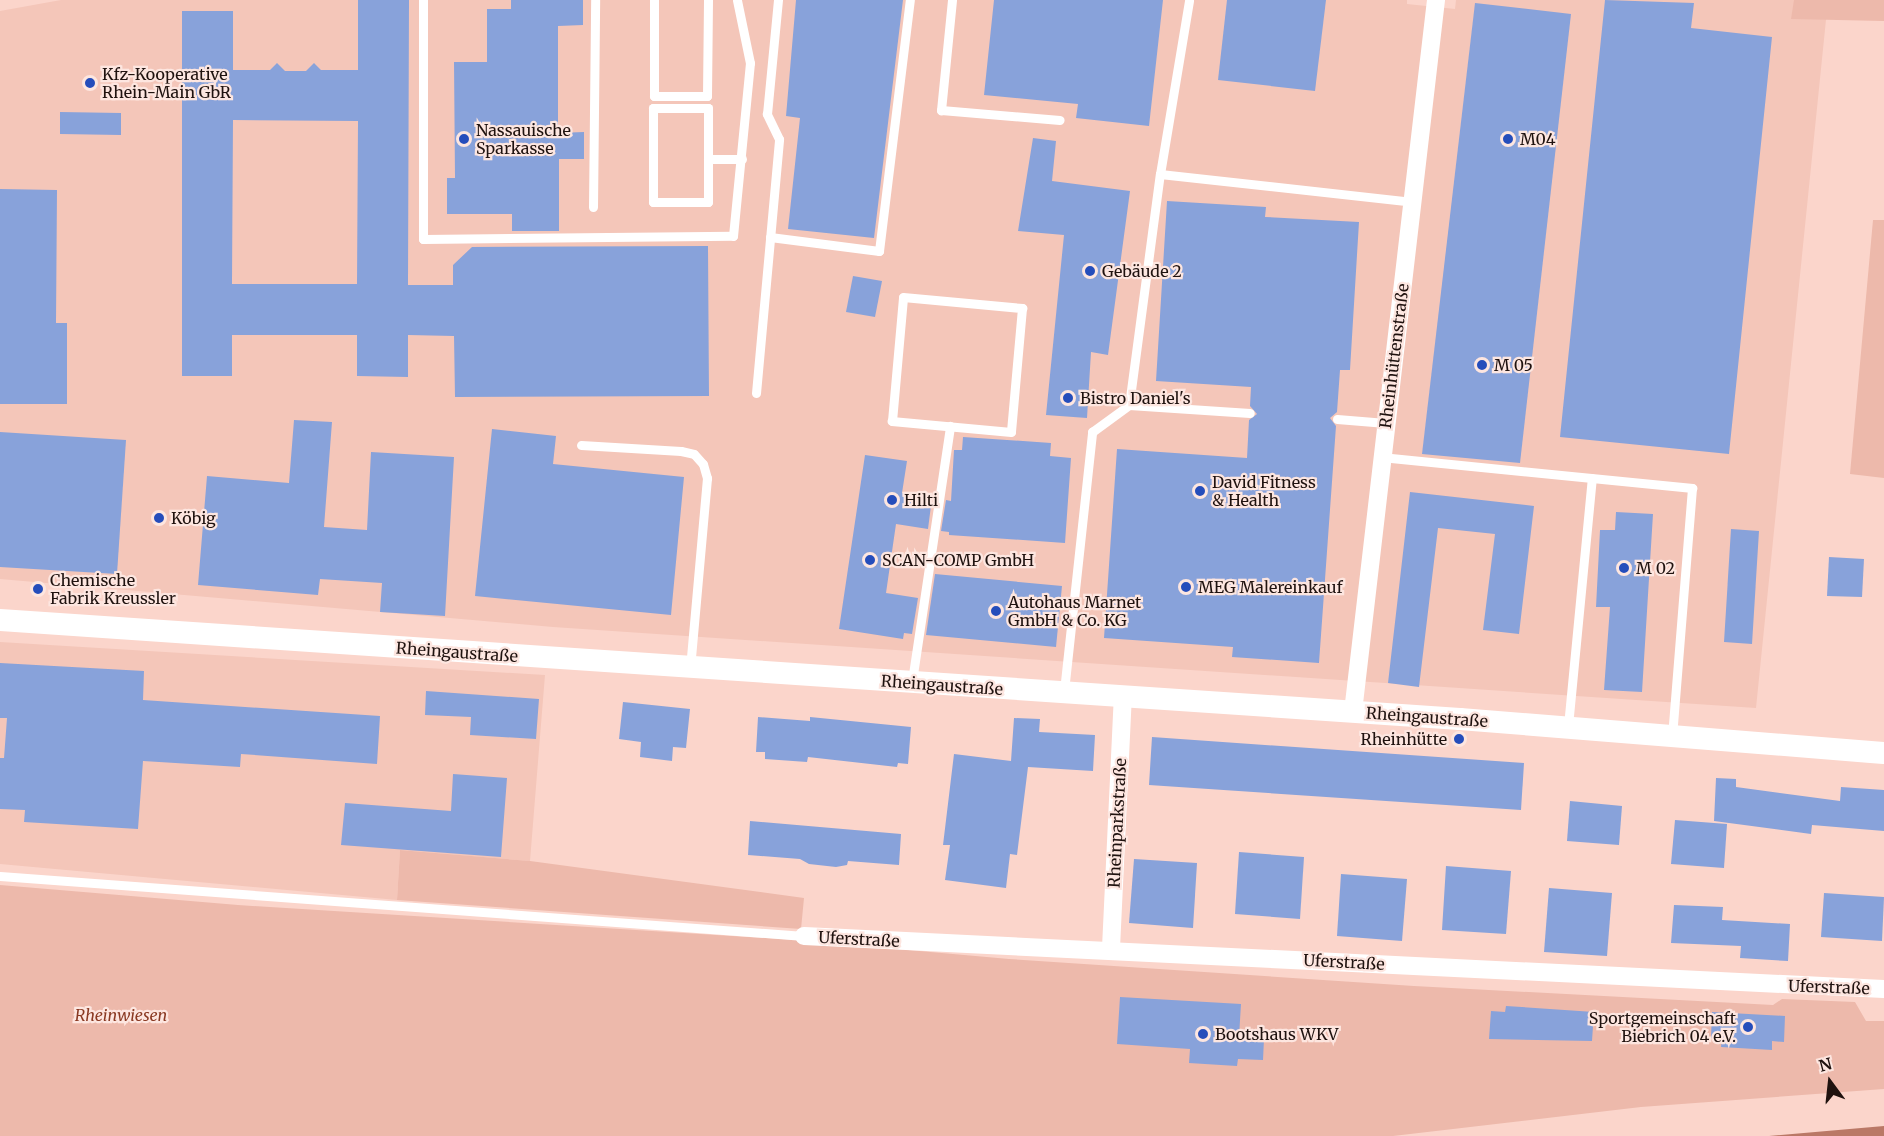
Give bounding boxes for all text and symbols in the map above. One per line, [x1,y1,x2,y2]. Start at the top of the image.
place label: Kfz-Kooperative Rhein-Main GbR [102,64,231,102]
marker: Kfz-Kooperative Rhein-Main GbR [83,76,97,90]
place label: Nassauische Sparkasse [476,120,571,158]
place label: M04 [1520,129,1555,149]
marker: Nassauische Sparkasse [457,132,471,146]
marker: M04 [1501,132,1515,146]
place label: Gebäude 2 [1102,261,1182,281]
marker: Gebäude 2 [1083,264,1097,278]
street label: Rheinhüttenstraße [1376,282,1412,430]
place label: M 05 [1494,355,1533,375]
marker: M 05 [1475,358,1489,372]
place label: Bistro Daniel's [1080,388,1191,408]
marker: Bistro Daniel's [1061,391,1075,405]
place label: David Fitness & Health [1212,472,1316,510]
marker: David Fitness & Health [1193,484,1207,498]
place label: Hilti [904,490,938,510]
marker: Hilti [885,493,899,507]
place label: Köbig [171,508,216,528]
marker: Köbig [152,511,166,525]
place label: SCAN-COMP GmbH [882,550,1034,570]
marker: SCAN-COMP GmbH [863,553,877,567]
place label: M 02 [1636,558,1675,578]
marker: M 02 [1617,561,1631,575]
place label: Chemische Fabrik Kreussler [50,570,176,608]
place label: MEG Malereinkauf [1198,577,1343,597]
marker: MEG Malereinkauf [1179,580,1193,594]
marker: Chemische Fabrik Kreussler [31,582,45,596]
place label: Autohaus Marnet GmbH & Co. KG [1008,592,1141,630]
marker: Autohaus Marnet GmbH & Co. KG [989,604,1003,618]
street label: Rheingaustraße [395,638,519,666]
street label: Rheingaustraße [880,671,1004,699]
street label: Rheingaustraße [1365,703,1489,731]
place label: Rheinhütte [1361,729,1447,749]
marker: Rheinhütte [1452,732,1466,746]
street label: Rheinparkstraße [1104,758,1130,888]
street label: Uferstraße [818,927,900,951]
street label: Uferstraße [1303,950,1385,974]
street label: Uferstraße [1788,976,1870,998]
park label: Rheinwiesen [75,1005,167,1025]
place label: Sportgemeinschaft Biebrich 04 e.V. [1589,1008,1736,1046]
marker: Sportgemeinschaft Biebrich 04 e.V. [1741,1020,1755,1034]
place label: Bootshaus WKV [1215,1024,1338,1044]
marker: Bootshaus WKV [1196,1027,1210,1041]
north arrow [1800,1052,1860,1112]
text: N [1817,1053,1834,1076]

